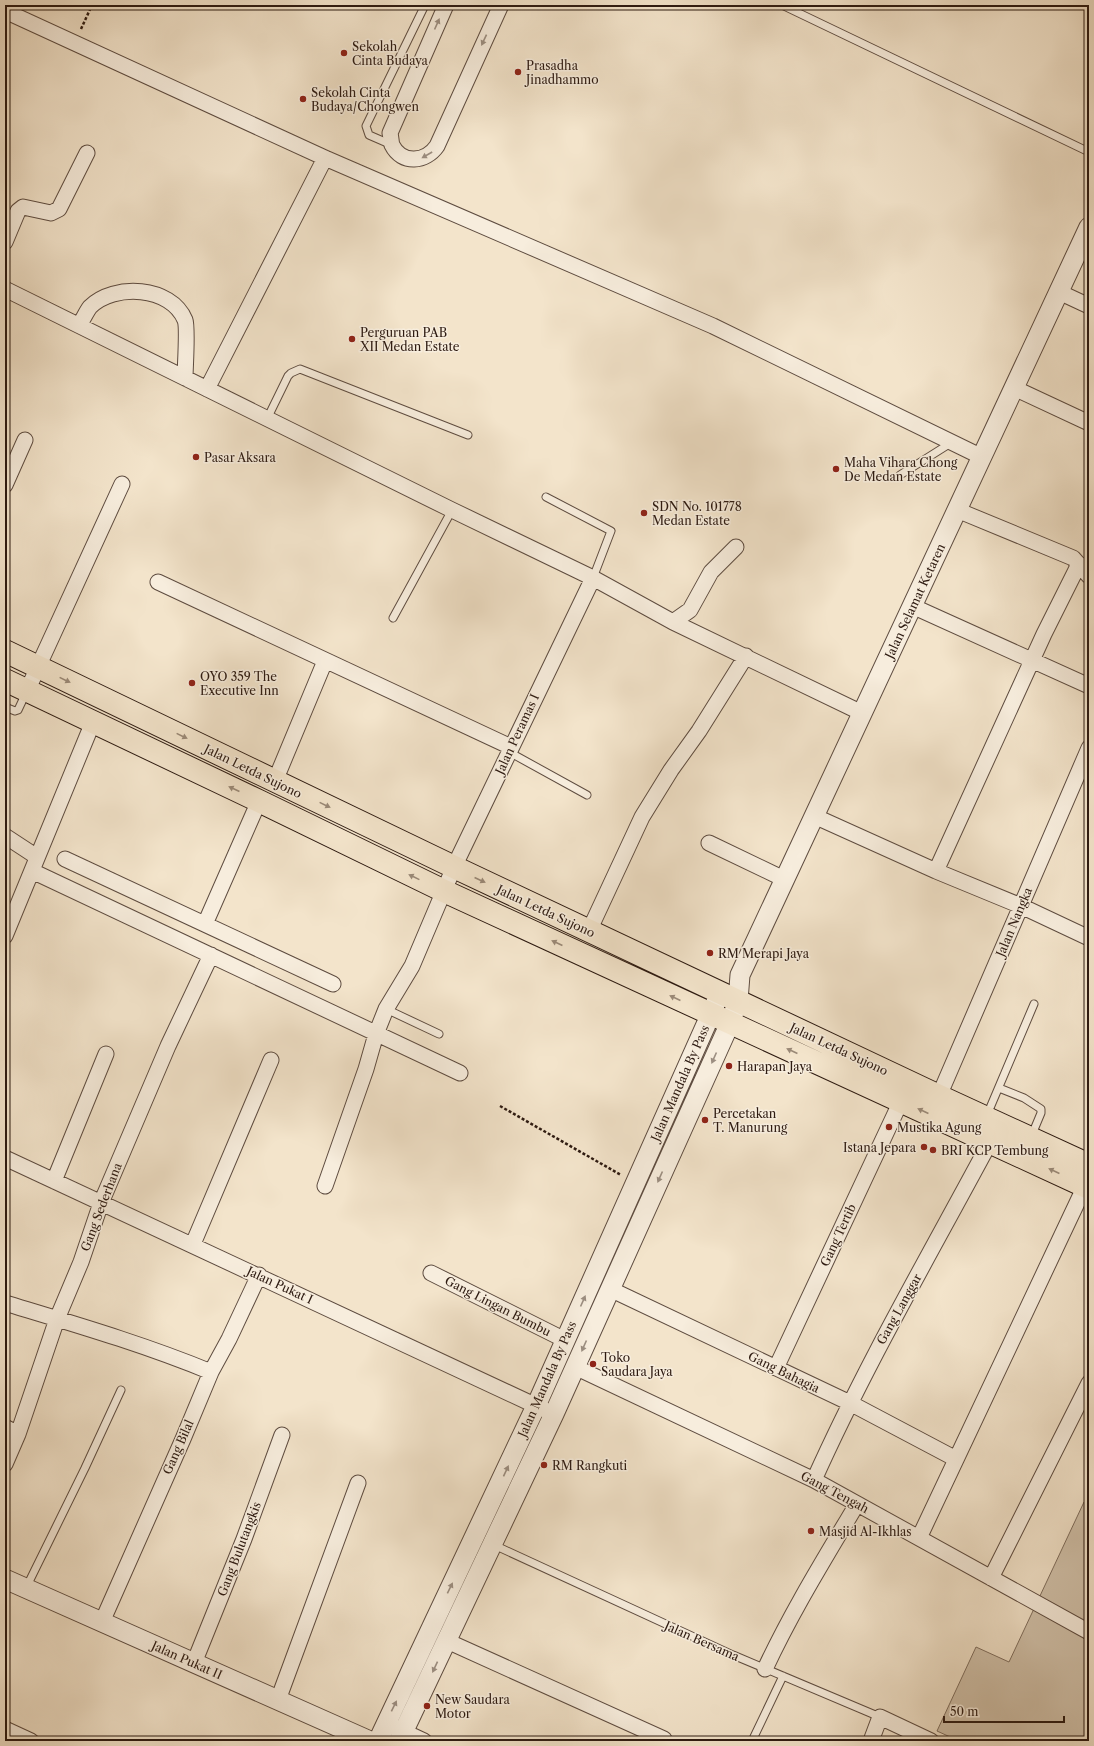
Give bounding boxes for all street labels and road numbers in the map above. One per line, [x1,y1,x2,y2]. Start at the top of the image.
street label: Jalan Selamat Ketaren [881,541,948,663]
street label: Jalan Peramas I [491,691,542,778]
street label: Jalan Letda Sujono [200,740,304,801]
street label: Jalan Letda Sujono [493,881,598,940]
street label: Jalan Nangka [992,884,1036,961]
street label: Jalan Letda Sujono [786,1019,891,1078]
street label: Jalan Mandala By Pass [647,1023,712,1145]
street label: Gang Sederhana [77,1160,125,1253]
street label: Gang Tertib [817,1201,859,1269]
street label: Jalan Pukat I [243,1262,315,1307]
street label: Gang Langgar [873,1271,925,1347]
street label: Gang Lingan Bumbu [442,1273,554,1340]
street label: Jalan Mandala By Pass [514,1319,579,1441]
street label: Gang Bahagia [746,1348,823,1396]
street label: Gang Bilal [159,1417,197,1477]
street label: Gang Tengah [798,1468,872,1516]
street label: Gang Bulutangkis [214,1500,264,1598]
street label: Jalan Bersama [660,1617,742,1664]
street label: Jalan Pukat II [147,1637,225,1682]

